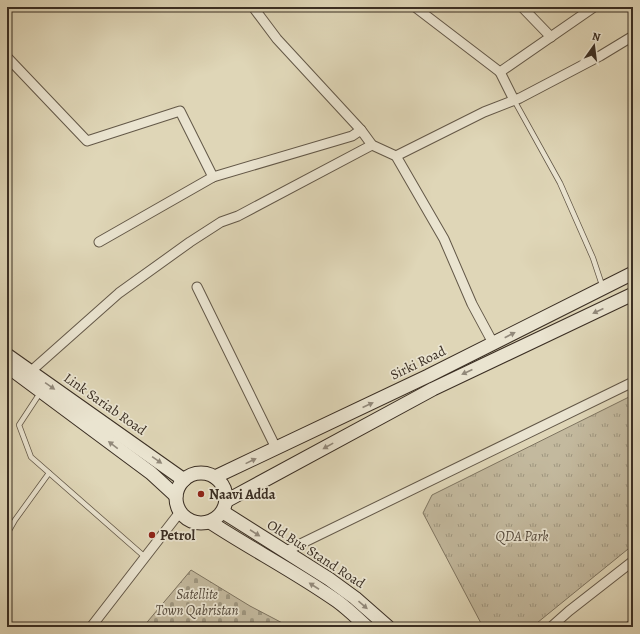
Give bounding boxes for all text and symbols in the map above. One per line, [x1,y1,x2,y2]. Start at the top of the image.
north arrow [574,26,614,66]
text: N [591,29,602,45]
one-way arrow [592,308,603,314]
one-way arrow [504,332,516,338]
street label: Sirki Road [387,341,449,385]
street label: Link Sariab Road [60,368,151,440]
one-way arrow [462,369,473,375]
one-way arrow [45,382,55,390]
one-way arrow [362,402,374,408]
one-way arrow [108,441,119,450]
one-way arrow [322,442,333,449]
one-way arrow [151,456,162,464]
one-way arrow [245,457,256,464]
place label: Naavi Adda [209,485,276,504]
marker: Naavi Adda [196,489,206,499]
street label: Old Bus Stand Road [263,515,369,593]
place label: Petrol [160,526,196,545]
park label: QDA Park [495,527,549,546]
one-way arrow [250,529,260,537]
marker: Petrol [147,530,157,540]
one-way arrow [309,582,319,590]
park label: Satellite Town Qabristan [156,585,239,620]
one-way arrow [359,600,368,609]

